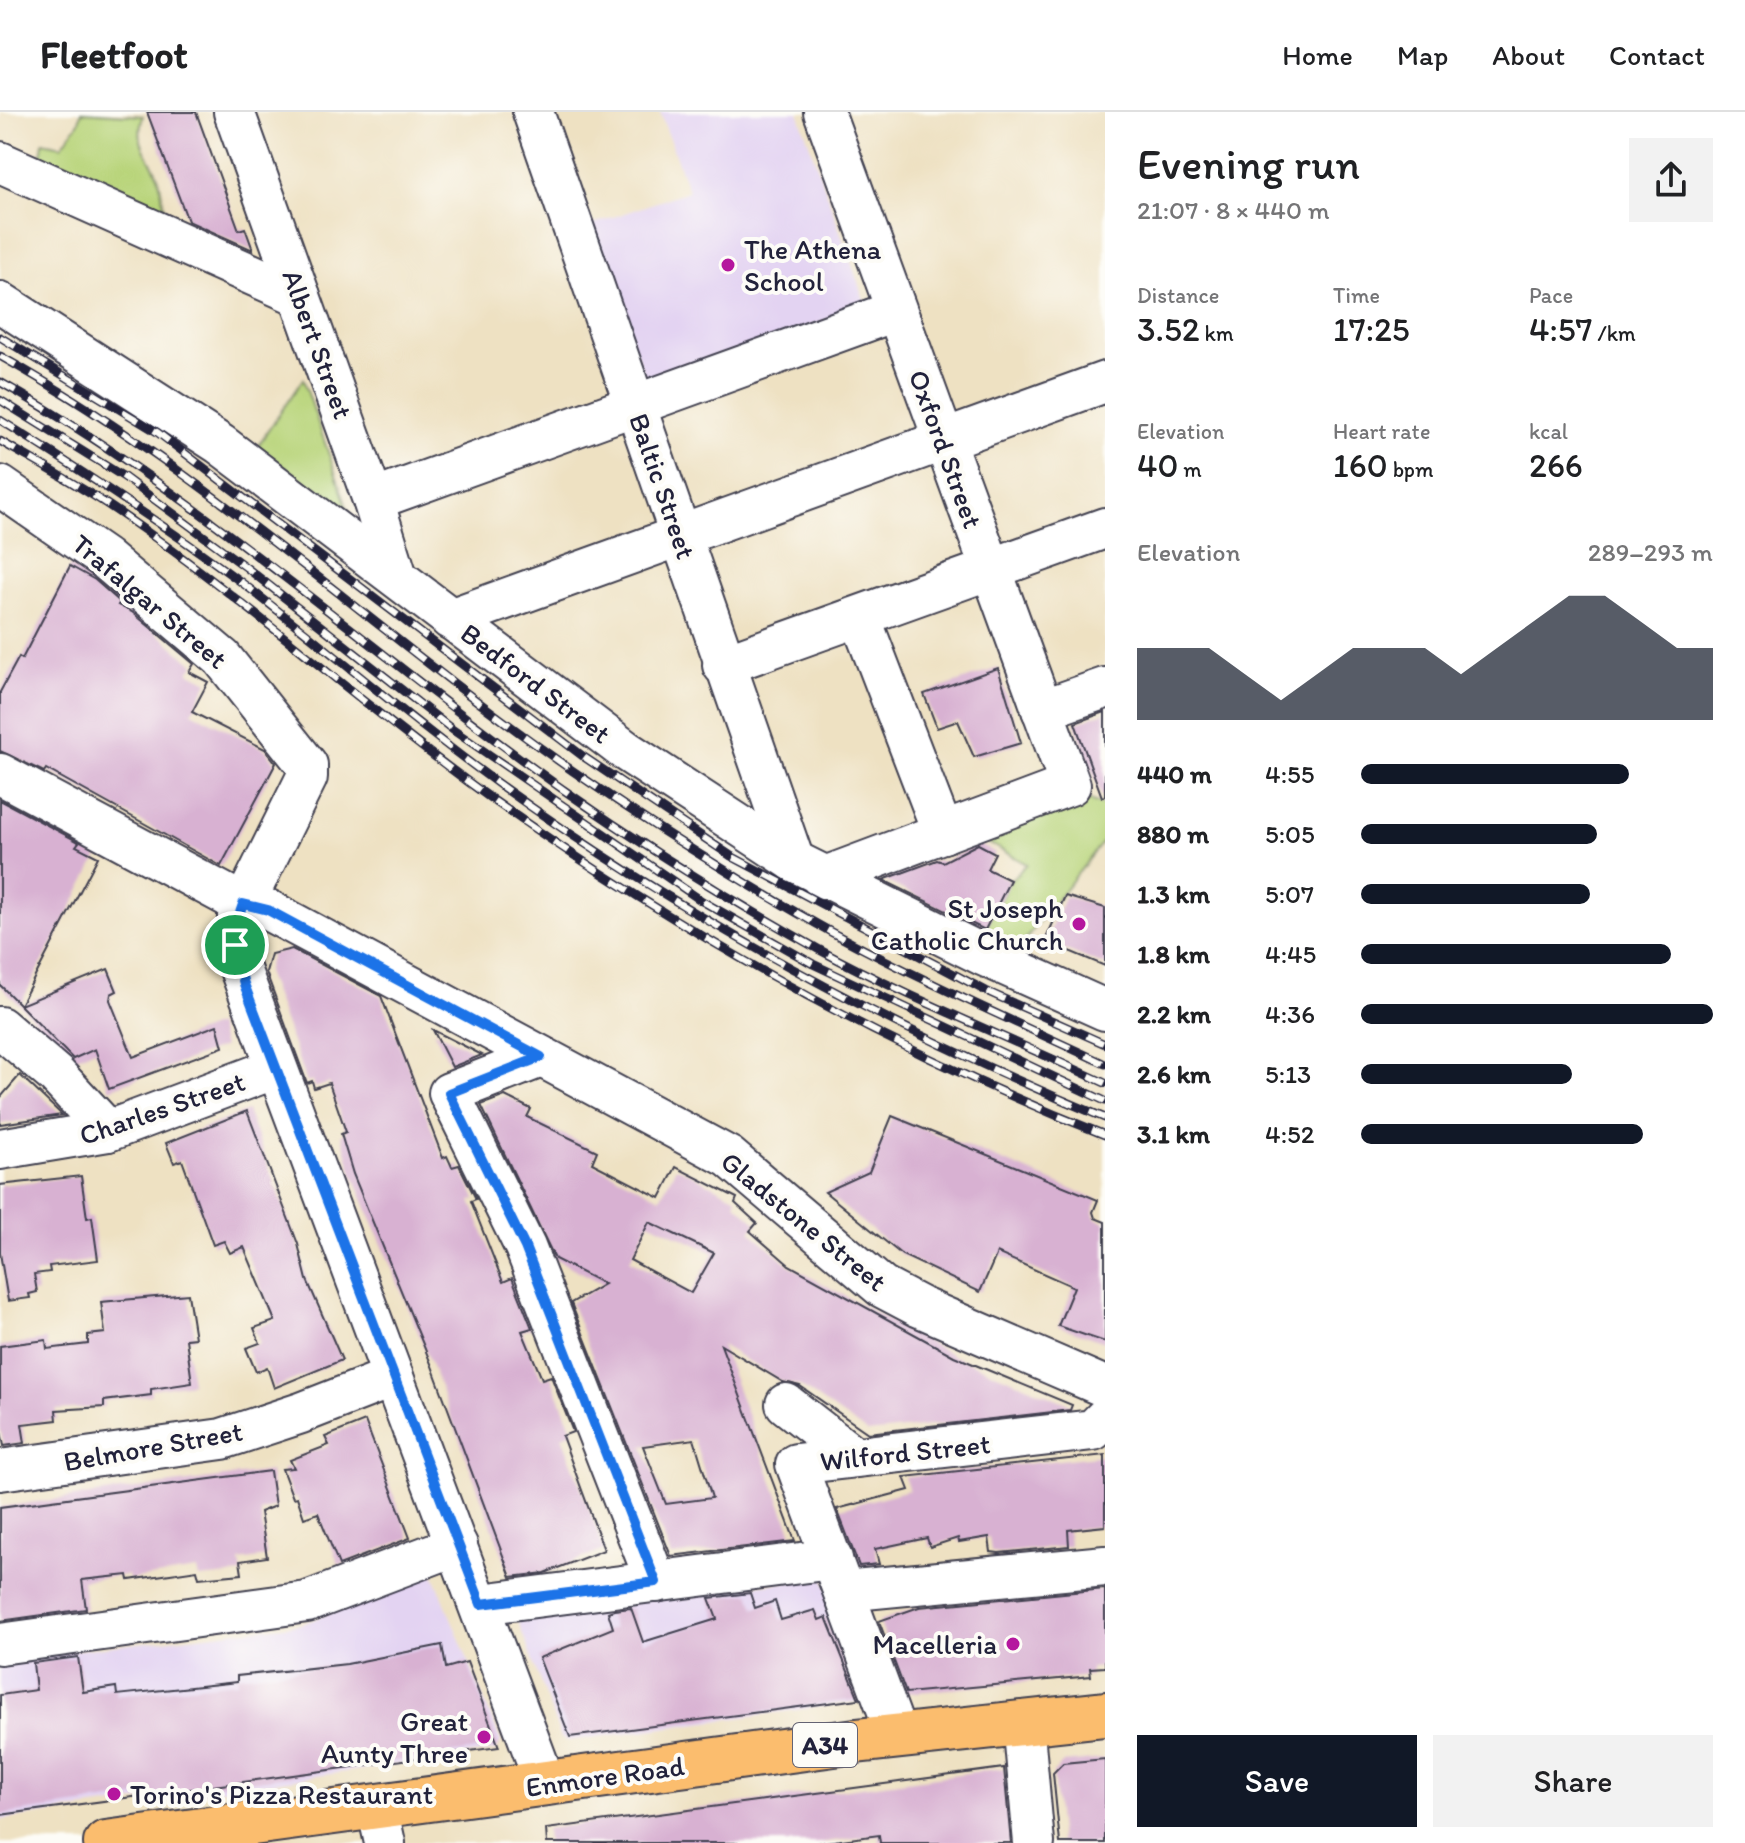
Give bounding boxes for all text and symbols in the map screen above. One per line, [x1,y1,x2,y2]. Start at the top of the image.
text: Fleetfoot [40,32,188,78]
text: Home [1282,38,1353,72]
text: Map [1397,38,1448,72]
text: About [1492,38,1565,72]
text: Contact [1609,38,1705,72]
text: Evening run [1137,137,1360,190]
button: share [1629,138,1713,222]
text: 21:07 · 8 × 440 m [1137,194,1330,226]
place label: The Athena School [744,232,882,298]
marker: The Athena School [719,256,737,274]
street label: Albert Street [275,265,361,423]
text: Distance [1137,282,1219,309]
text: Time [1333,282,1380,309]
text: Pace [1529,282,1573,309]
text: 3.52 [1137,309,1200,350]
text: 17:25 [1333,309,1410,350]
text: 4:57 [1529,309,1592,350]
text: km [1200,320,1234,347]
text: /km [1592,320,1636,347]
street label: Oxford Street [902,365,990,533]
street label: Baltic Street [622,409,704,563]
text: Elevation [1137,418,1224,445]
text: Heart rate [1333,418,1430,445]
text: kcal [1529,418,1568,445]
text: 40 [1137,445,1178,486]
text: 160 [1333,445,1388,486]
text: 266 [1529,445,1583,486]
text: m [1178,456,1202,483]
text: bpm [1388,456,1433,483]
street label: Trafalgar Street [66,526,234,676]
text: Elevation [1137,536,1240,568]
text: 289–293 m [1588,536,1713,568]
street label: Bedford Street [454,616,618,750]
text: 440 m [1137,758,1212,790]
text: 4:55 [1265,758,1314,790]
text: 880 m [1137,818,1209,850]
text: 5:05 [1265,818,1315,850]
text: 1.3 km [1137,878,1210,910]
text: 5:07 [1265,878,1314,910]
place label: St Joseph Catholic Church [871,891,1063,957]
pin [201,911,269,979]
marker: St Joseph Catholic Church [1070,915,1088,933]
icon: arrive [213,923,257,967]
text: 1.8 km [1137,938,1210,970]
text: 4:45 [1265,938,1316,970]
text: 2.2 km [1137,998,1211,1030]
text: 4:36 [1265,998,1315,1030]
text: 2.6 km [1137,1058,1211,1090]
text: 5:13 [1265,1058,1311,1090]
street label: Charles Street [75,1064,249,1152]
text: 3.1 km [1137,1118,1210,1150]
text: 4:52 [1265,1118,1314,1150]
street label: Gladstone Street [714,1144,894,1298]
street label: Belmore Street [61,1414,245,1478]
street label: Wilford Street [818,1426,992,1478]
place label: Macelleria [873,1627,997,1661]
marker: Macelleria [1004,1635,1022,1653]
place label: Great Aunty Three [321,1704,468,1770]
road number: A34 [793,1723,857,1767]
marker: Great Aunty Three [475,1728,493,1746]
button: Save [1137,1735,1417,1827]
button: Share [1433,1735,1713,1827]
street label: Enmore Road [523,1748,687,1804]
place label: Torino's Pizza Restaurant [130,1777,433,1811]
marker: Torino's Pizza Restaurant [105,1785,123,1803]

